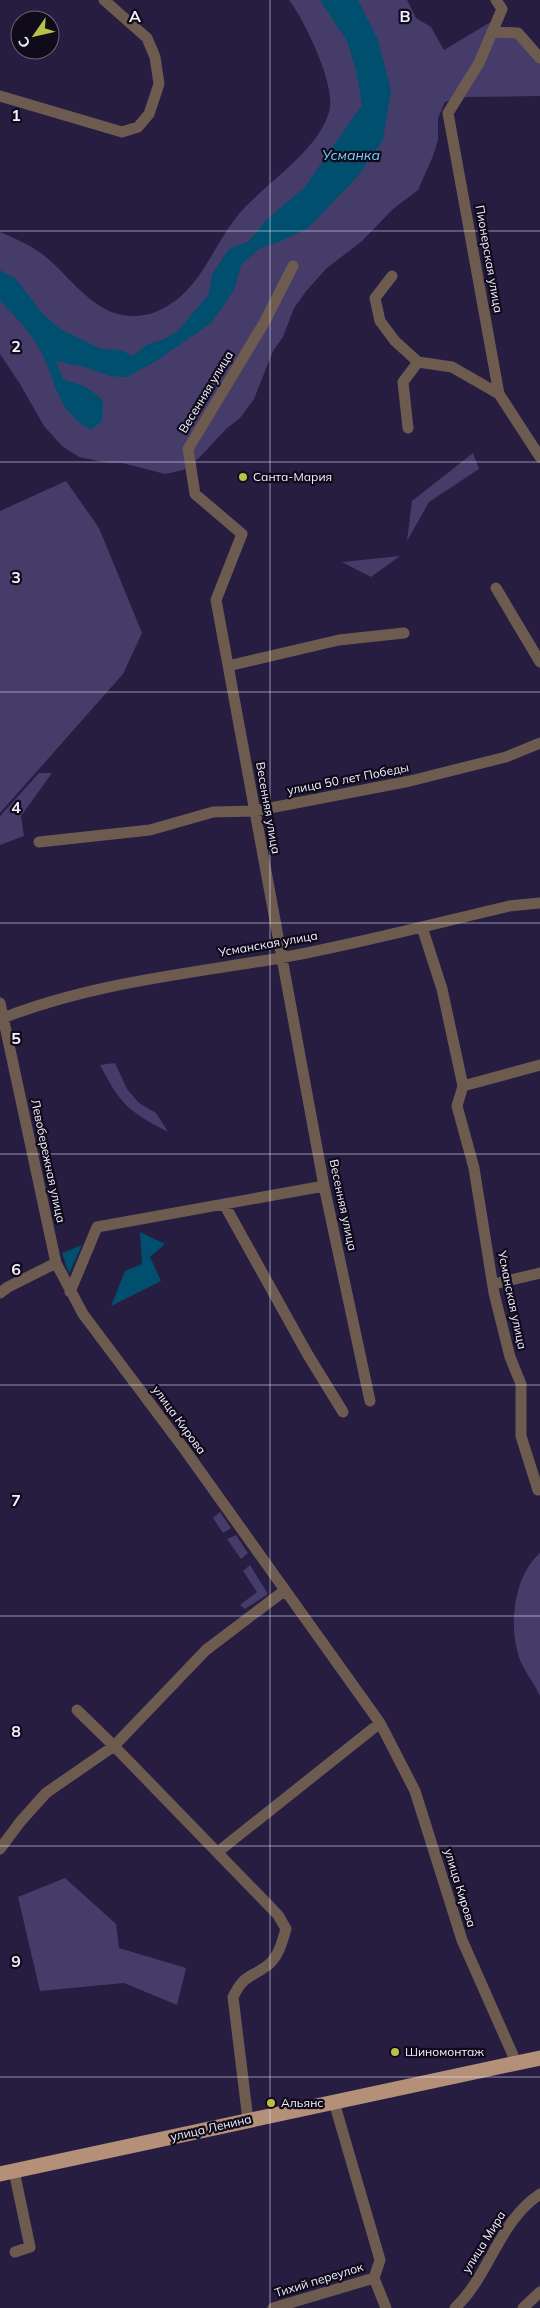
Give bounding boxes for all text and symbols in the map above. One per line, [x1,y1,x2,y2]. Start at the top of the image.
text: A [129,6,141,26]
text: B [399,6,411,26]
north arrow [10,10,60,60]
text: С [14,33,34,51]
text: 1 [11,105,21,125]
water label: Усманка [322,146,380,164]
street label: Пионерская улица [473,204,506,314]
text: 2 [11,336,21,356]
street label: Весенняя улица [175,348,236,436]
place label: Санта-Мария [253,469,332,484]
marker: Санта-Мария [237,471,249,483]
text: 3 [11,567,21,587]
street label: улица 50 лет Победы [286,759,410,798]
street label: Весенняя улица [253,761,284,855]
text: 4 [11,797,21,817]
street label: Усманская улица [216,927,319,960]
text: 5 [11,1028,21,1048]
street label: Левобережная улица [28,1098,69,1224]
street label: Весенняя улица [326,1158,361,1252]
street label: Усманская улица [495,1248,530,1351]
text: 6 [11,1259,21,1279]
street label: улица Кирова [149,1382,209,1457]
text: 7 [11,1490,21,1510]
text: 8 [11,1721,21,1741]
street label: улица Кирова [441,1847,480,1929]
text: 9 [11,1951,21,1971]
place label: Шиномонтаж [405,2044,484,2059]
marker: Шиномонтаж [389,2046,401,2058]
place label: Альянс [281,2095,323,2110]
marker: Альянс [265,2097,277,2109]
street label: улица Ленина [169,2111,253,2144]
street label: улица Мира [459,2208,509,2275]
street label: Тихий переулок [273,2259,365,2300]

